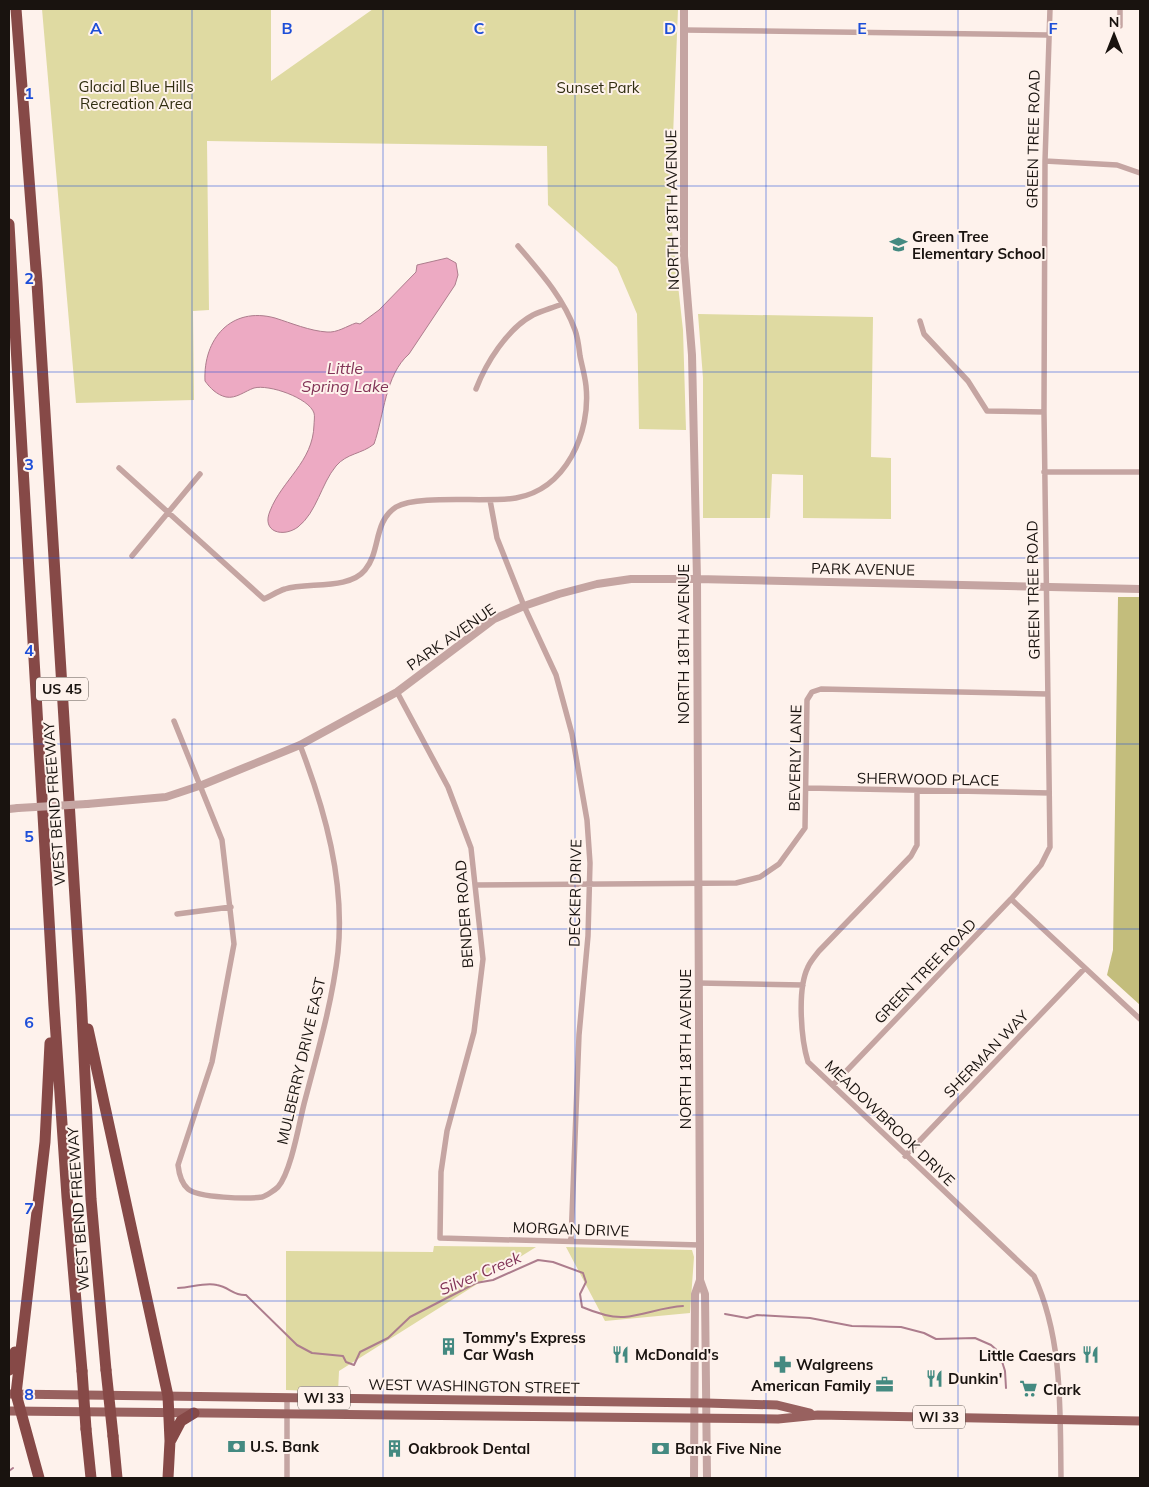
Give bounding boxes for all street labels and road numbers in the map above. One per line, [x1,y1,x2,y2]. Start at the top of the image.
street label: GREEN TREE ROAD [1022,69,1044,209]
street label: NORTH 18TH AVENUE [661,130,683,290]
street label: GREEN TREE ROAD [1022,520,1044,660]
street label: PARK AVENUE [811,559,915,579]
street label: NORTH 18TH AVENUE [674,564,693,724]
street label: PARK AVENUE [403,599,499,675]
road number: US 45 [36,678,88,701]
street label: BEVERLY LANE [785,704,805,812]
street label: WEST BEND FREEWAY [39,721,69,887]
street label: SHERWOOD PLACE [857,768,999,790]
street label: DECKER DRIVE [565,839,585,947]
street label: BENDER ROAD [451,859,477,969]
street label: GREEN TREE ROAD [870,914,980,1028]
street label: NORTH 18TH AVENUE [676,969,695,1129]
street label: MULBERRY DRIVE EAST [272,976,330,1146]
street label: SHERMAN WAY [940,1006,1033,1102]
street label: MEADOWBROOK DRIVE [821,1056,959,1190]
street label: WEST BEND FREEWAY [63,1126,93,1292]
street label: MORGAN DRIVE [512,1217,630,1241]
street label: WEST WASHINGTON STREET [368,1375,580,1397]
road number: WI 33 [298,1386,350,1410]
road number: WI 33 [913,1405,965,1428]

